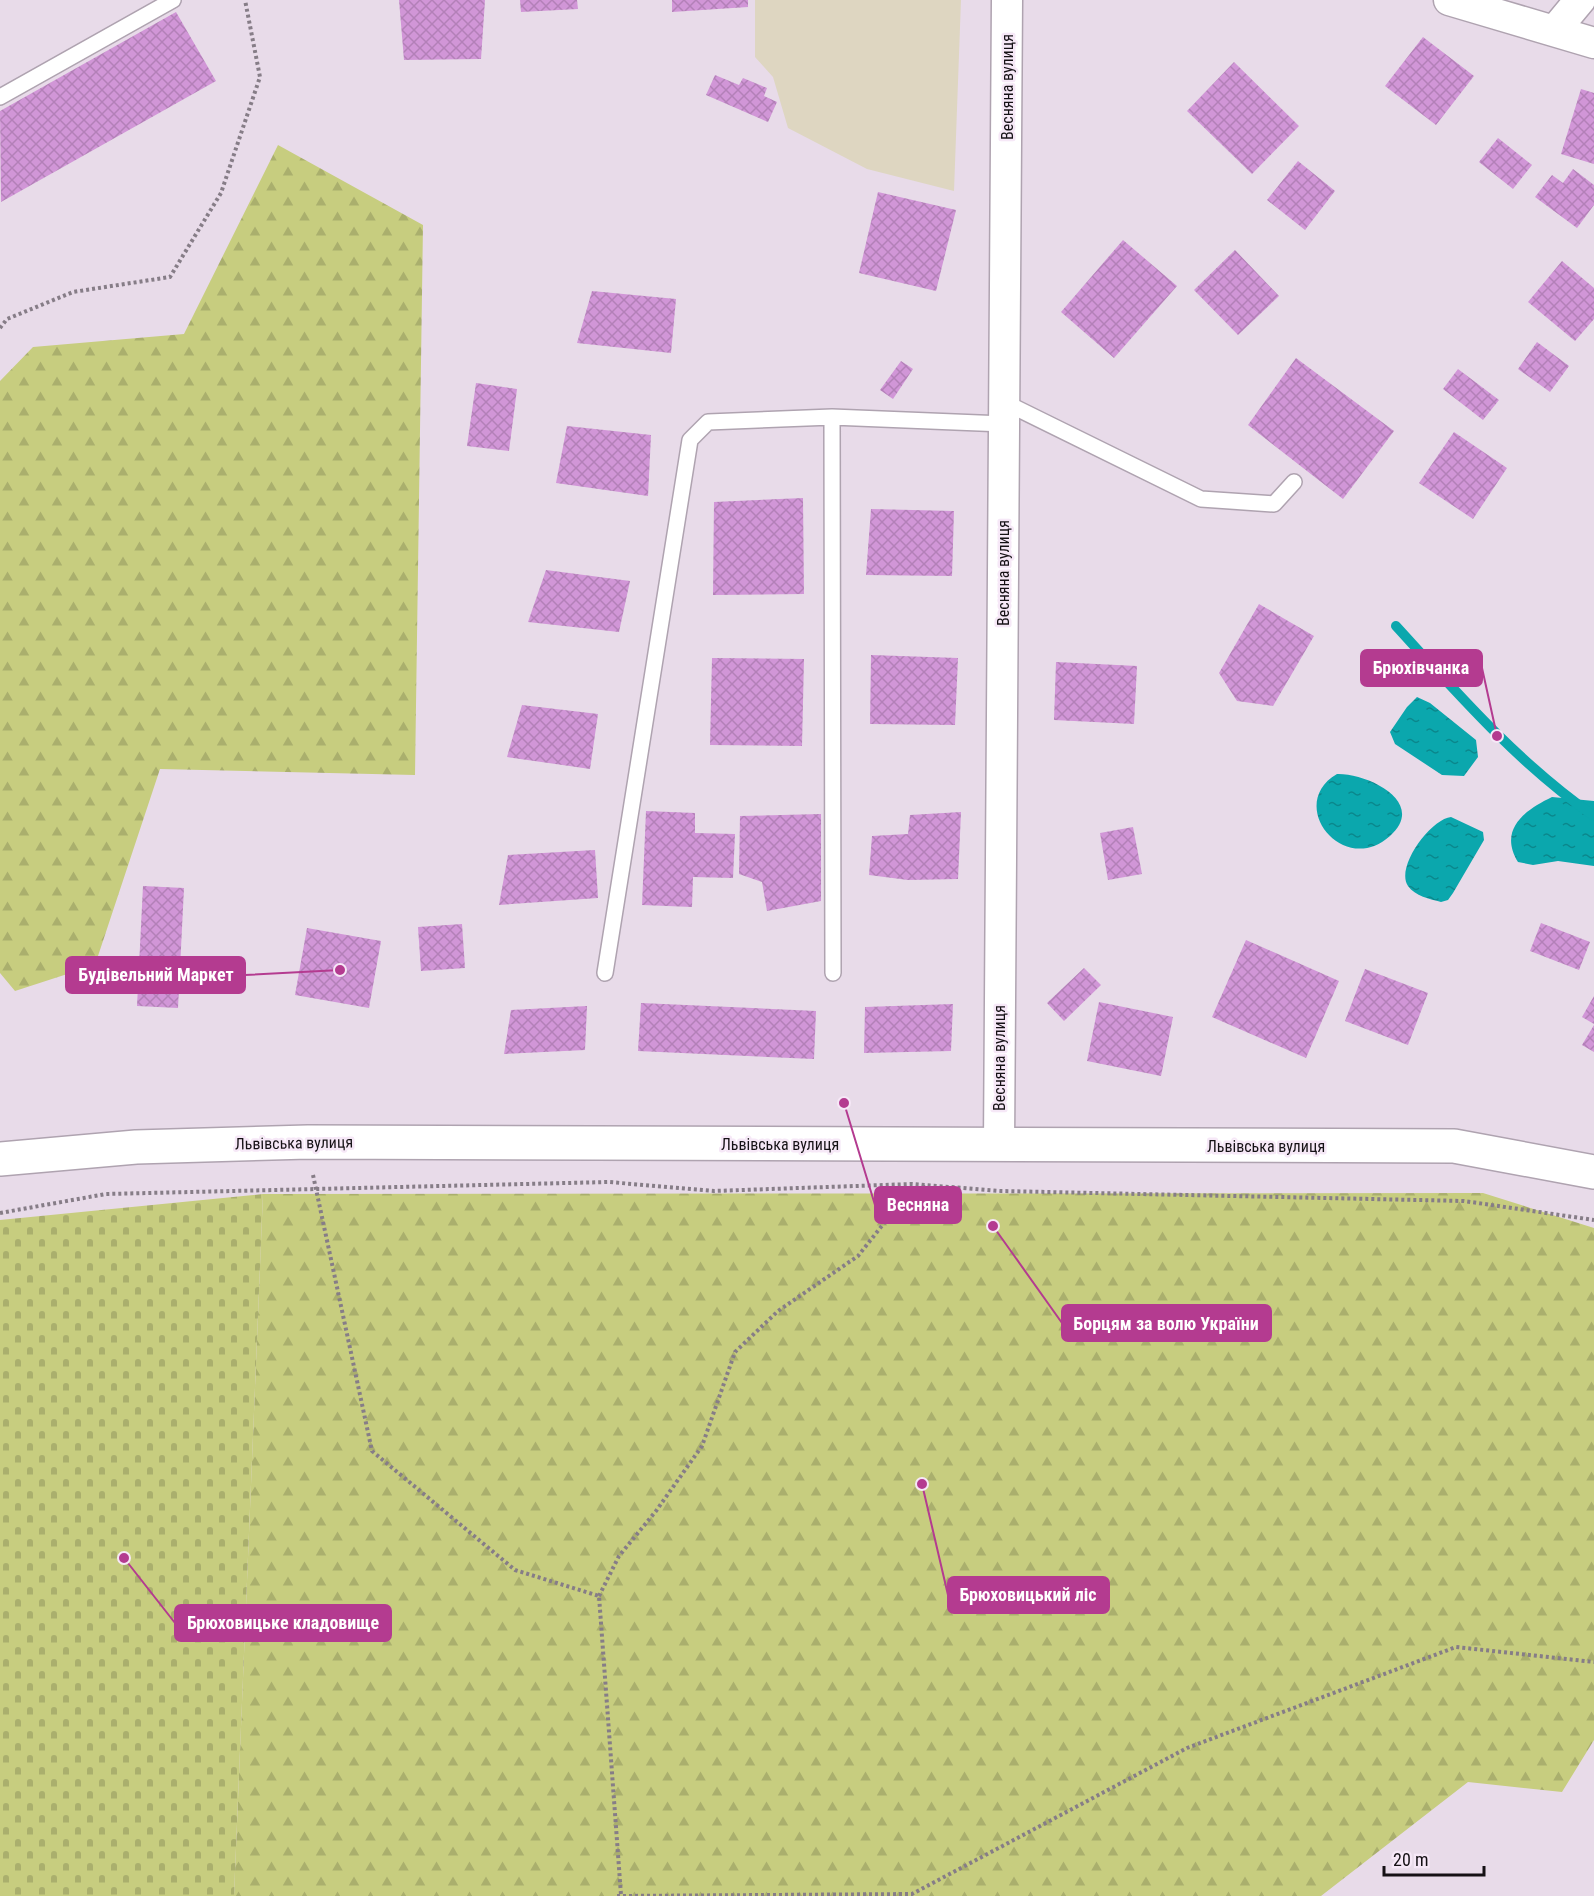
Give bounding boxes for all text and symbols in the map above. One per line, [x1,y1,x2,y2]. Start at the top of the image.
street label: Весняна вулиця [998,34,1017,140]
street label: Весняна вулиця [994,520,1013,626]
callout: Брюхівчанка [1361,650,1482,686]
text: Брюхівчанка [1373,657,1469,678]
callout: Будівельний Маркет [66,957,245,993]
text: Будівельний Маркет [78,964,234,985]
street label: Весняна вулиця [990,1005,1009,1111]
street label: Львівська вулиця [235,1132,353,1154]
street label: Львівська вулиця [721,1135,839,1154]
street label: Львівська вулиця [1207,1137,1325,1156]
callout: Весняна [875,1187,961,1223]
text: Весняна [887,1194,949,1215]
callout: Борцям за волю України [1062,1305,1271,1341]
text: Борцям за волю України [1073,1313,1259,1334]
callout: Брюховицький ліс [948,1577,1109,1613]
text: Брюховицький ліс [959,1584,1097,1605]
callout: Брюховицьке кладовище [175,1605,391,1641]
text: Брюховицьке кладовище [187,1612,379,1633]
scale bar [1384,1839,1484,1877]
text: 20 m [1393,1849,1428,1870]

